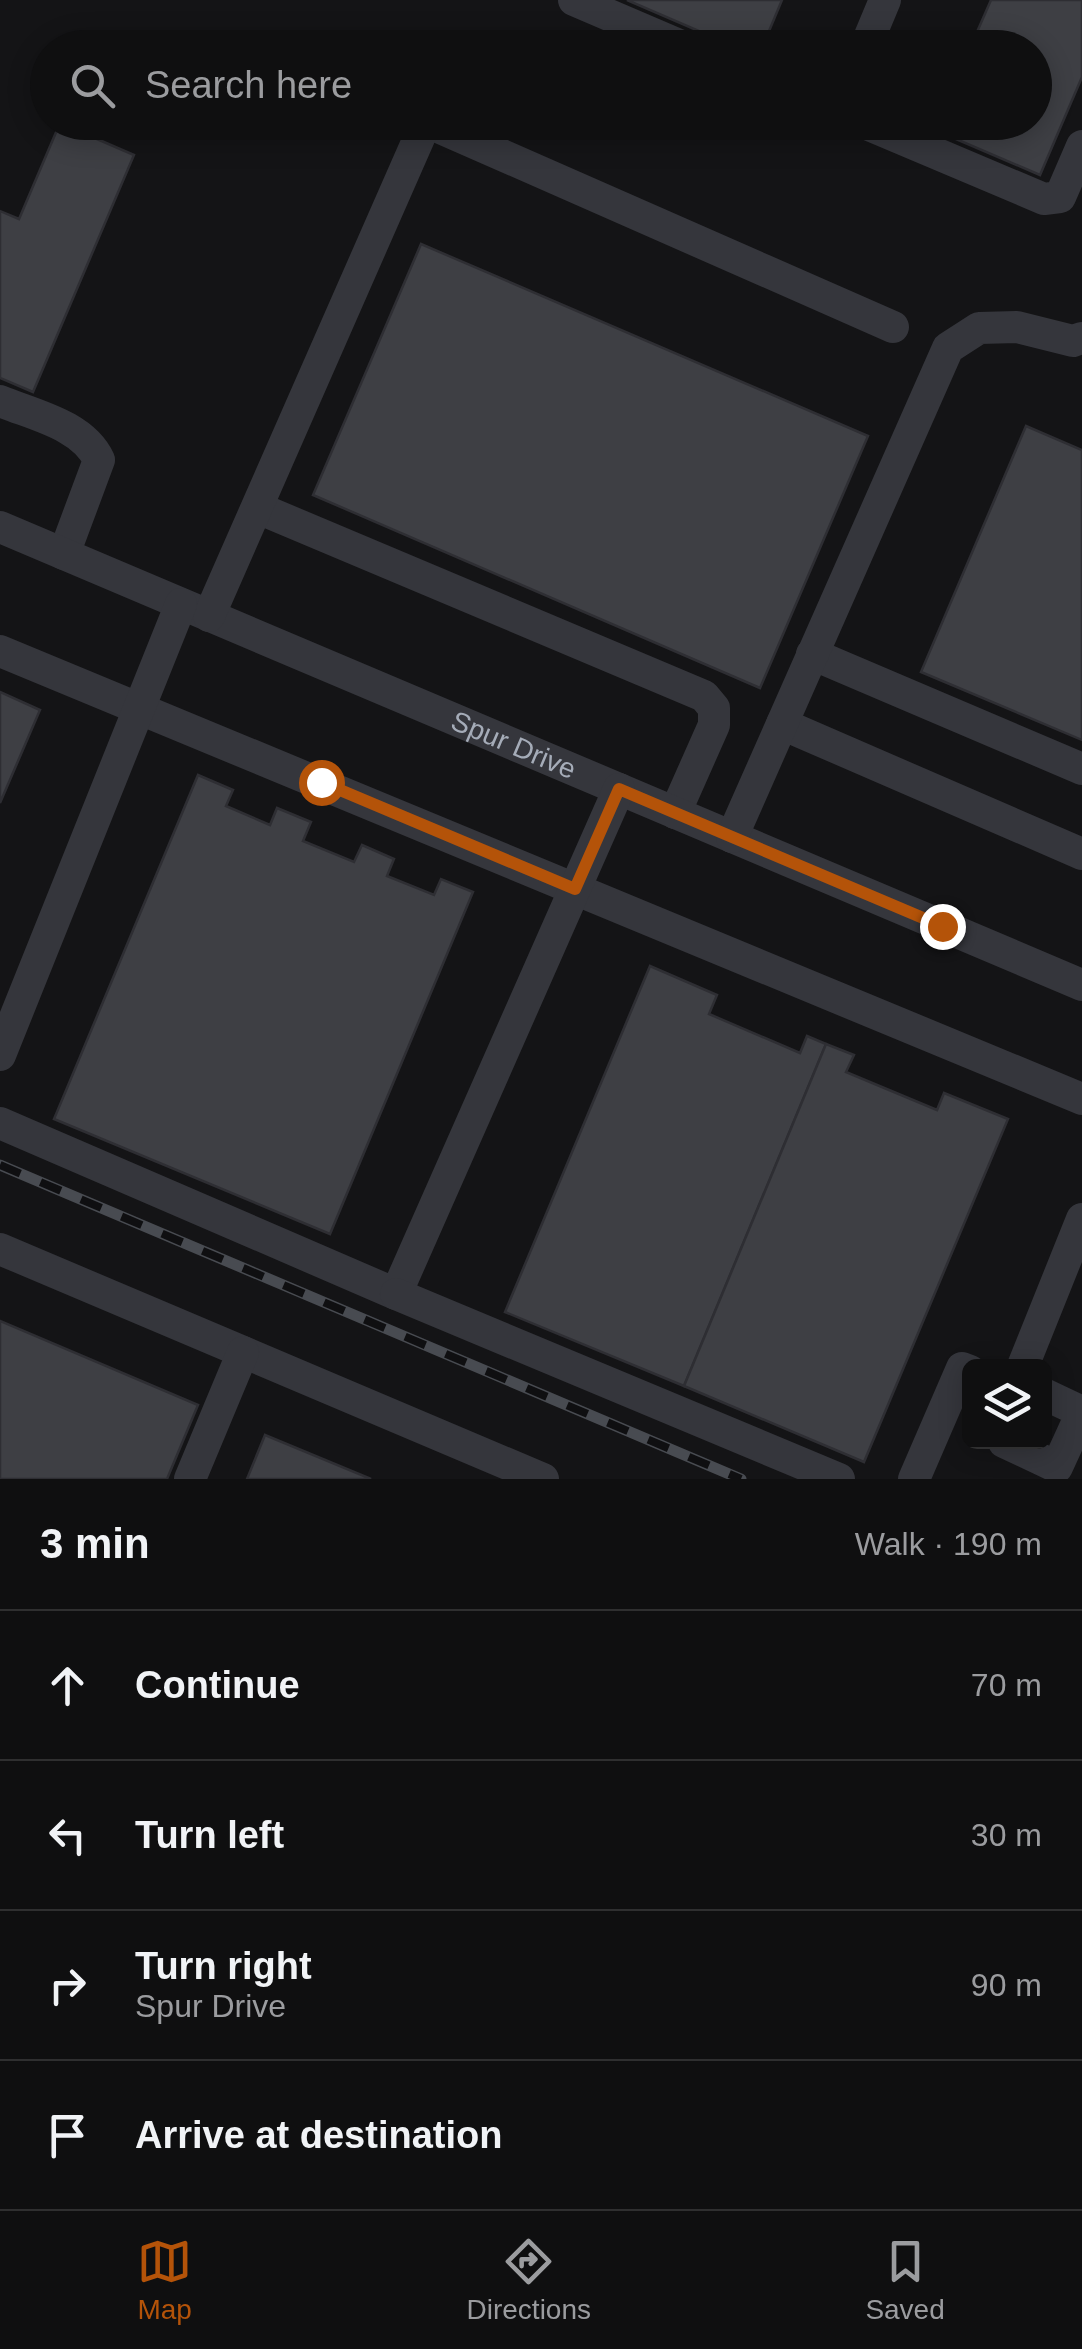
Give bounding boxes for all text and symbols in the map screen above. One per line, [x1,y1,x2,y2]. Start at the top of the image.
search box [30,30,1052,140]
icon: search [65,58,120,113]
text: Search here [145,64,352,106]
street label: Spur Drive [447,705,581,785]
route start [299,760,345,806]
route end [920,904,966,950]
map controls [962,1359,1052,1449]
button: layers [962,1359,1052,1449]
text: 3 min [40,1520,150,1567]
text: Walk · 190 m [855,1526,1042,1562]
icon: ahead [40,1658,95,1713]
text: Continue [135,1664,300,1706]
text: 70 m [971,1667,1042,1703]
icon: left [40,1808,95,1863]
text: Turn left [135,1814,284,1856]
text: 30 m [971,1817,1042,1853]
text: Turn right [135,1945,312,1987]
icon: right [40,1958,95,2013]
text: 90 m [971,1967,1042,2003]
text: Spur Drive [135,1988,286,2024]
icon: arrive [40,2108,95,2163]
text: Arrive at destination [135,2114,502,2156]
tab: Map [137,2234,192,2326]
tab: Directions [467,2234,591,2326]
tab: Saved [865,2234,945,2326]

